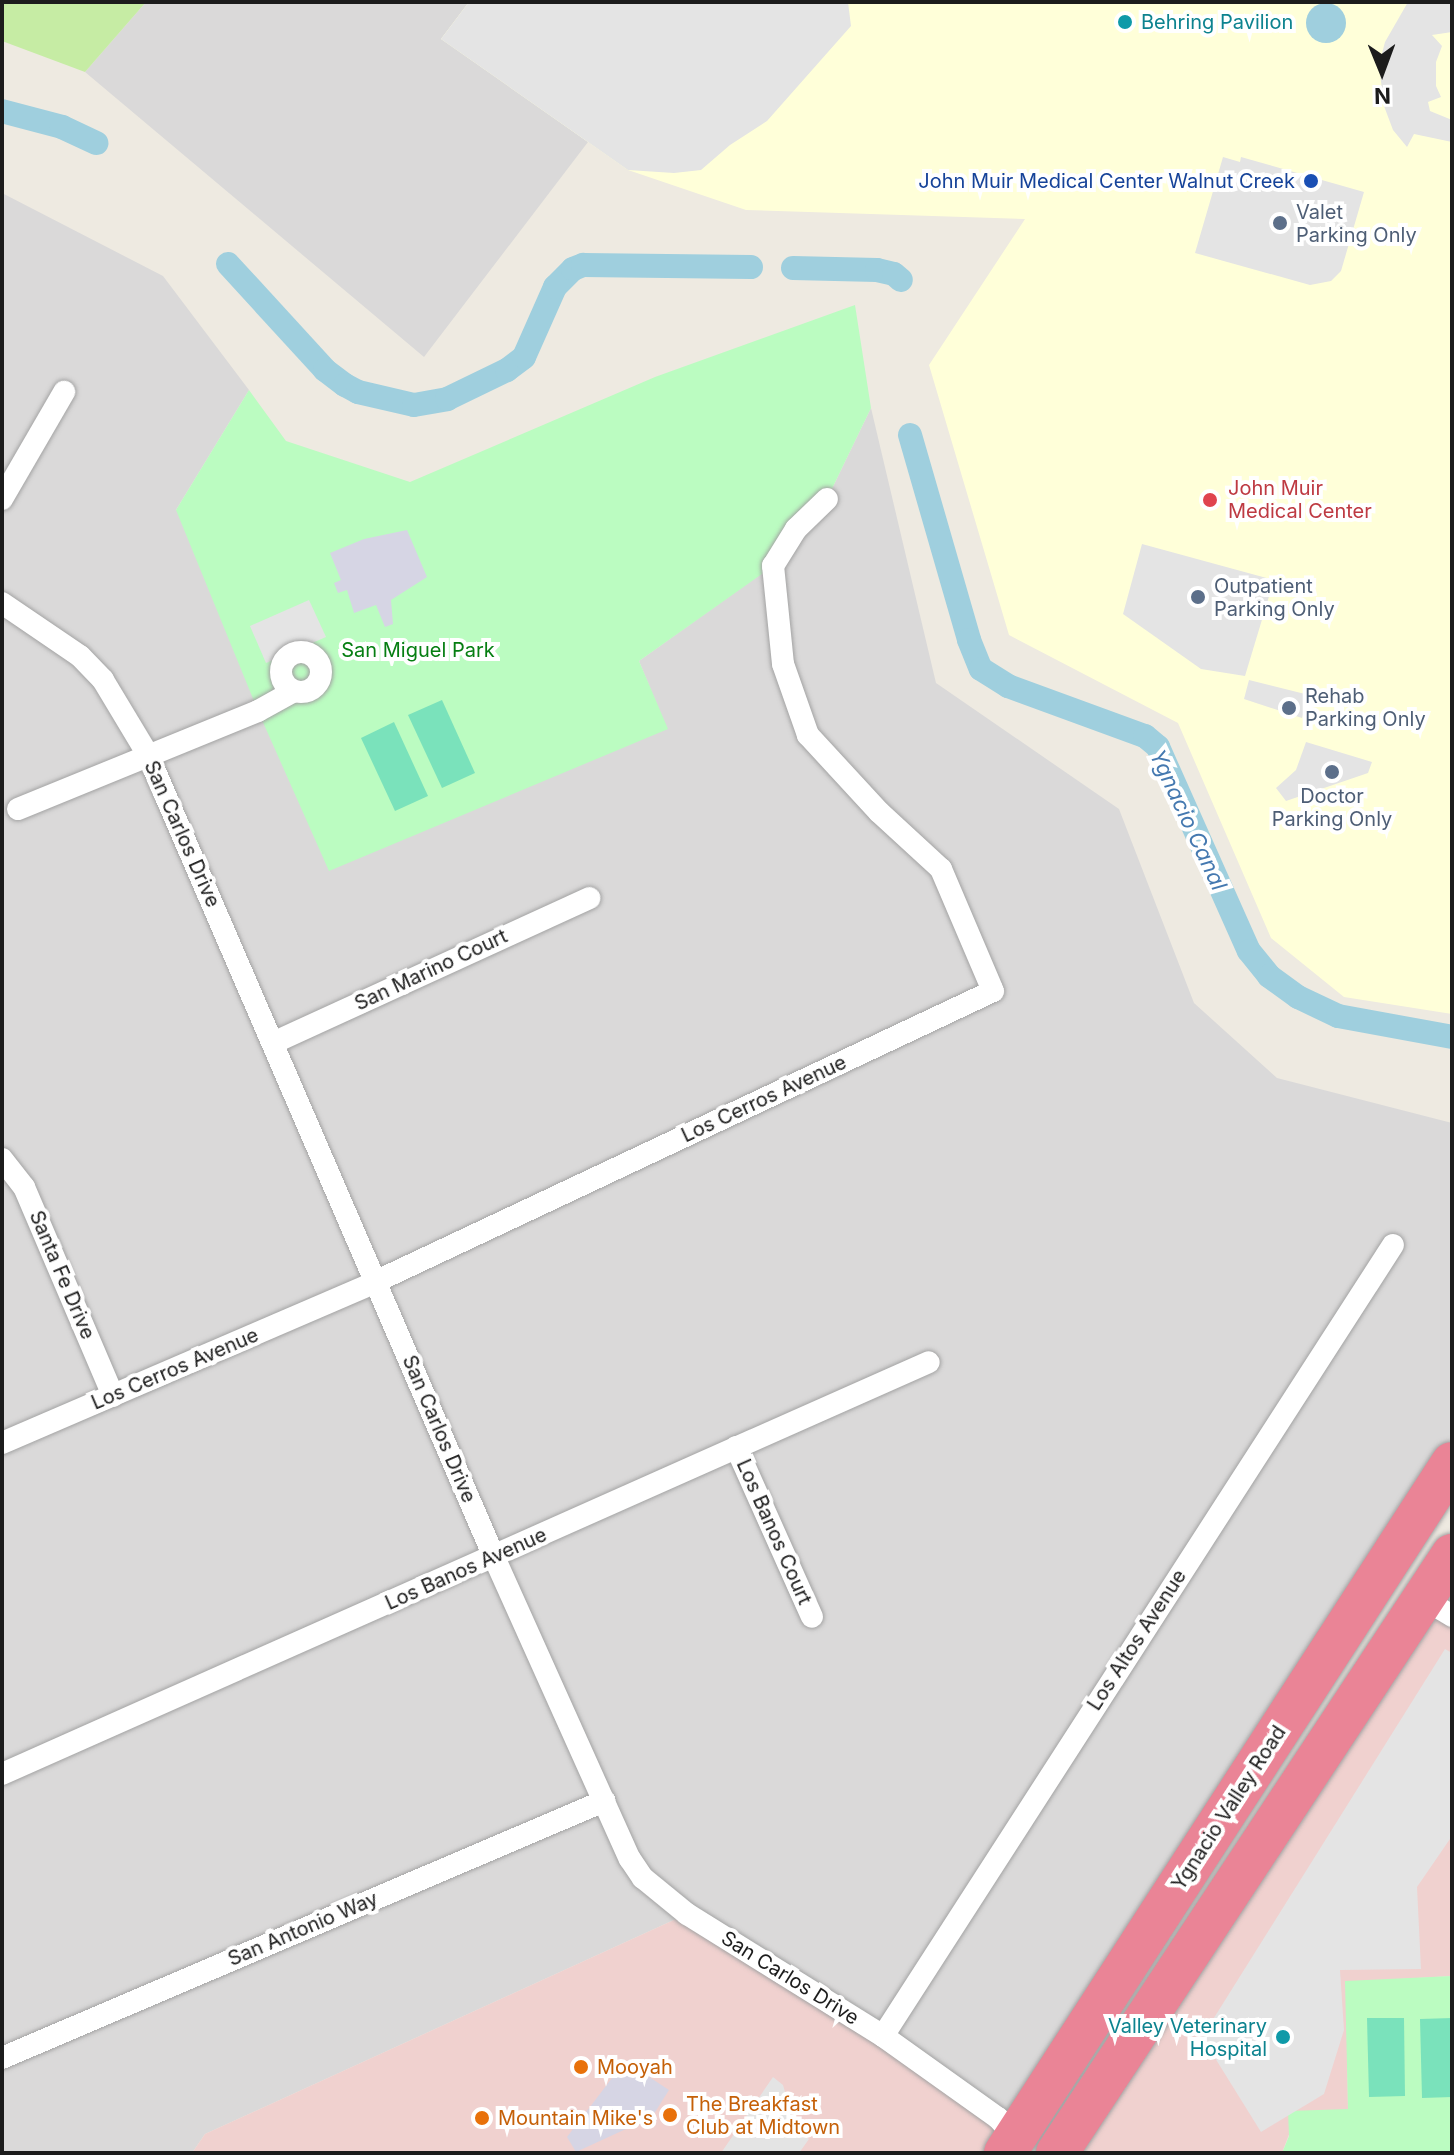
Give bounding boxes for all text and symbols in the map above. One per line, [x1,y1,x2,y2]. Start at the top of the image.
place label: Behring Pavilion [1141,10,1293,34]
marker: Behring Pavilion [1116,13,1134,31]
north arrow [1342,32,1422,112]
text: N [1374,83,1391,109]
place label: John Muir Medical Center Walnut Creek [918,169,1295,193]
marker: John Muir Medical Center Walnut Creek [1302,172,1320,190]
place label: Valet Parking Only [1296,200,1417,247]
marker: Valet Parking Only [1271,214,1289,232]
place label: John Muir Medical Center [1228,476,1372,523]
marker: John Muir Medical Center [1199,489,1221,511]
place label: Outpatient Parking Only [1214,574,1335,621]
marker: Outpatient Parking Only [1189,588,1207,606]
park label: San Miguel Park [341,638,495,662]
place label: Rehab Parking Only [1305,684,1426,731]
marker: Rehab Parking Only [1280,699,1298,717]
water label: Ygnacio Canal [1144,746,1232,894]
street label: San Carlos Drive [139,757,225,911]
marker: Doctor Parking Only [1323,763,1341,781]
place label: Doctor Parking Only [1272,784,1392,831]
street label: San Marino Court [351,924,511,1016]
street label: Los Cerros Avenue [678,1050,850,1148]
street label: Santa Fe Drive [24,1207,100,1343]
street label: Los Cerros Avenue [88,1323,262,1415]
street label: San Carlos Drive [397,1352,481,1506]
street label: Los Banos Court [731,1456,817,1608]
street label: Los Banos Avenue [382,1523,550,1615]
street label: Los Altos Avenue [1082,1565,1192,1715]
street label: Ygnacio Valley Road [1167,1721,1291,1895]
street label: San Antonio Way [224,1887,382,1971]
street label: San Carlos Drive [717,1926,863,2030]
place label: Valley Veterinary Hospital [1108,2014,1267,2061]
marker: Valley Veterinary Hospital [1274,2028,1292,2046]
place label: Mooyah [597,2055,673,2079]
marker: Mooyah [572,2058,590,2076]
place label: The Breakfast Club at Midtown [686,2092,840,2139]
place label: Mountain Mike's [498,2106,653,2130]
marker: The Breakfast Club at Midtown [661,2106,679,2124]
marker: Mountain Mike's [473,2109,491,2127]

